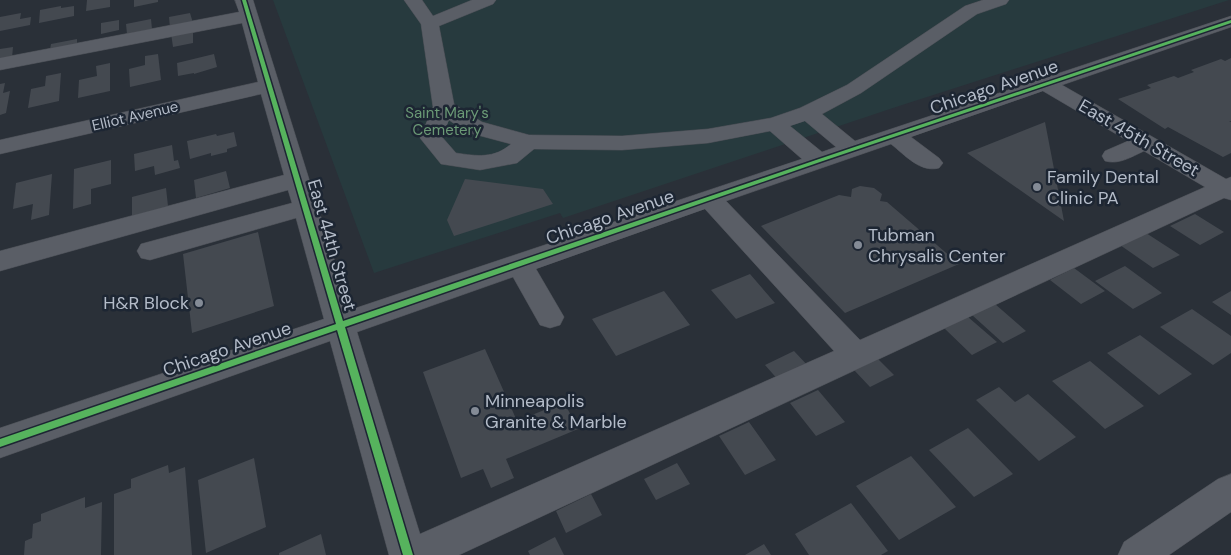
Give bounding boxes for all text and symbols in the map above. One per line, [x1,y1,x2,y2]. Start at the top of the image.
street label: Chicago Avenue [927,54,1061,120]
street label: East 45th Street [1074,94,1204,182]
street label: Elliot Avenue [90,96,180,136]
park label: Saint Mary's Cemetery [405,103,489,140]
place label: Family Dental Clinic PA [1047,165,1159,210]
street label: East 44th Street [302,177,362,313]
marker: Family Dental Clinic PA [1031,181,1043,193]
street label: Chicago Avenue [543,184,677,250]
place label: Tubman Chrysalis Center [868,223,1006,268]
marker: Tubman Chrysalis Center [852,239,864,251]
place label: H&R Block [103,291,189,315]
marker: H&R Block [193,297,205,309]
street label: Chicago Avenue [160,316,294,382]
place label: Minneapolis Granite & Marble [485,389,627,434]
marker: Minneapolis Granite & Marble [469,405,481,417]

